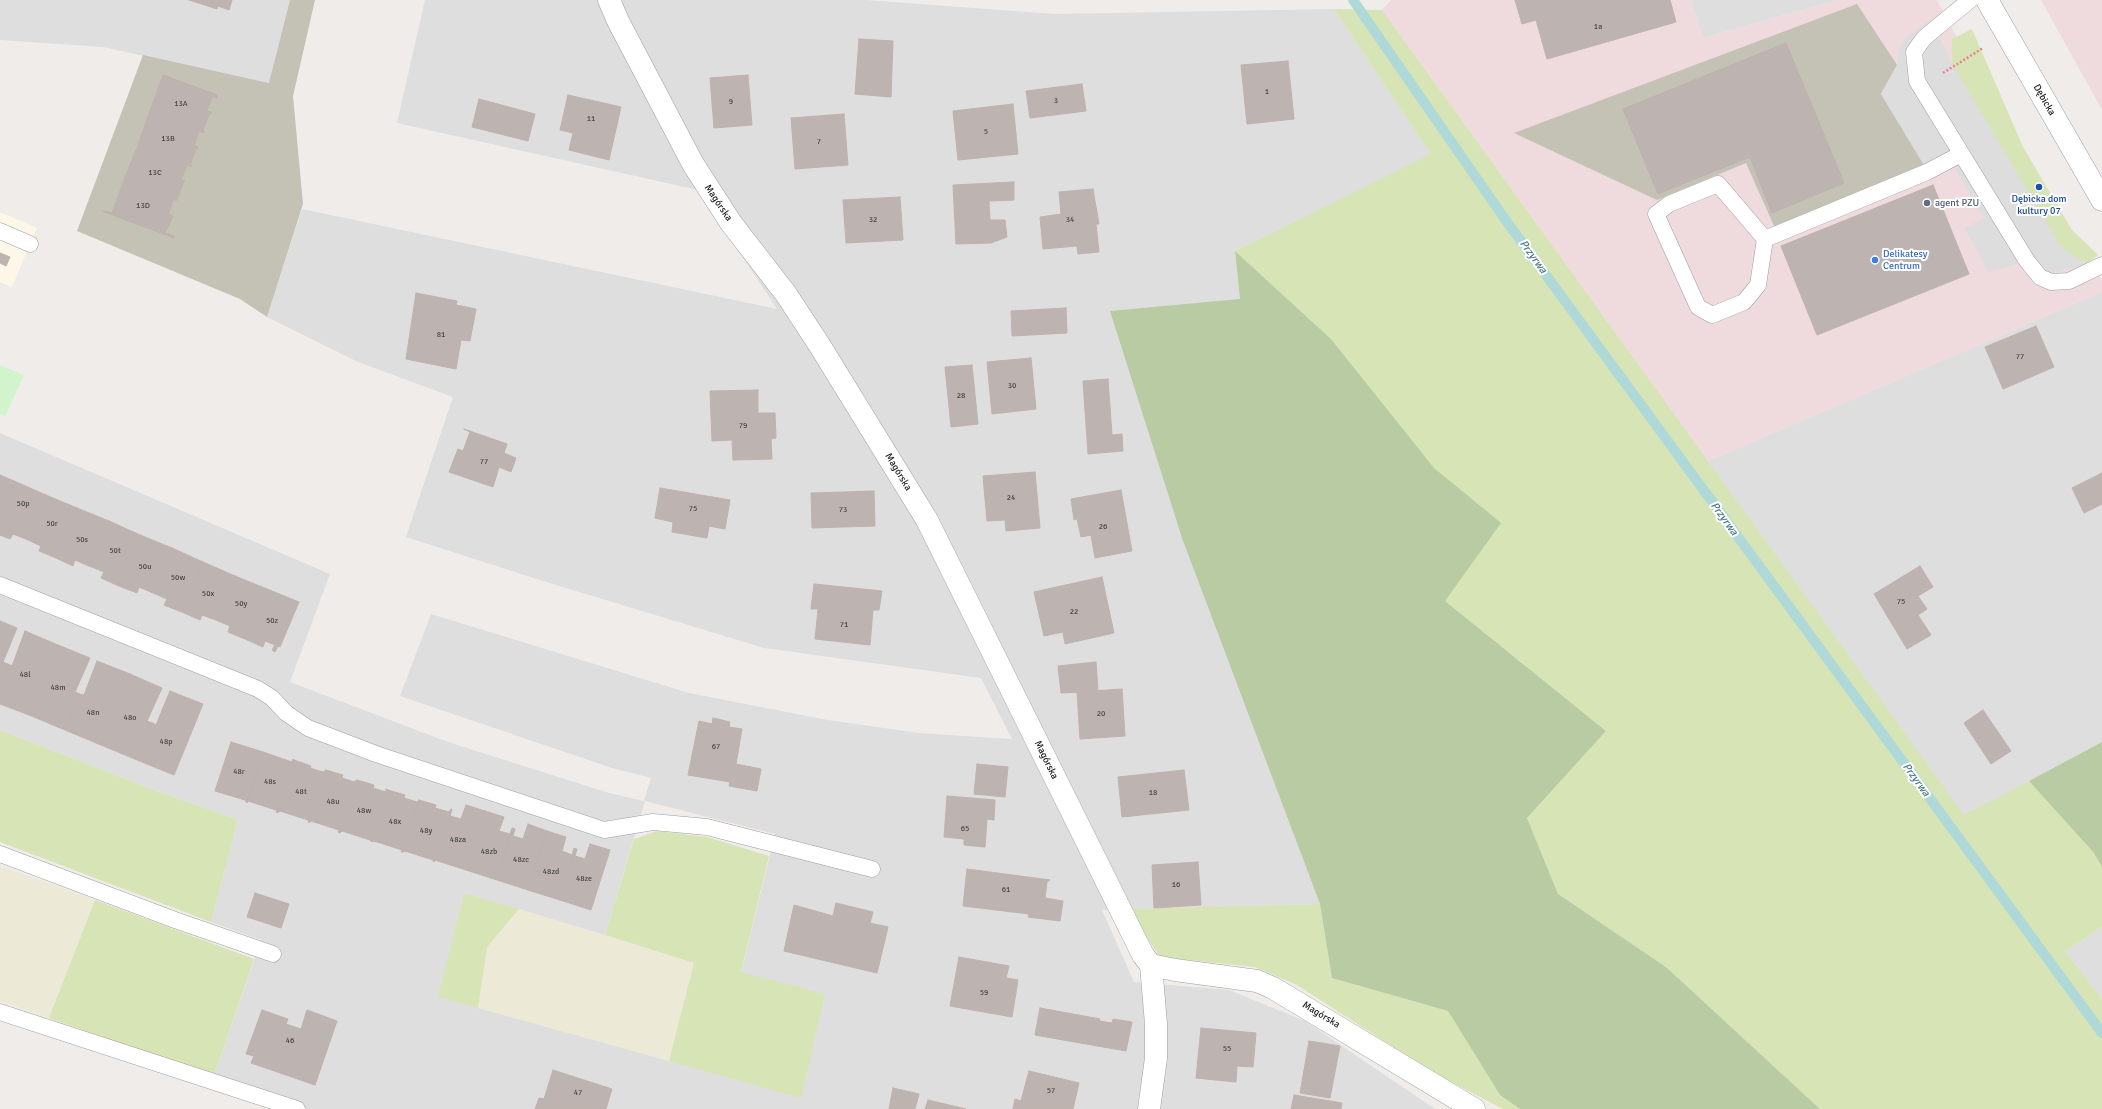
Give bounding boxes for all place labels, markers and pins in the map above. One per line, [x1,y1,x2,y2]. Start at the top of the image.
marker: Dębicka dom kultury 07 [2034,182,2044,192]
place label: Dębicka dom kultury 07 [2012,193,2066,216]
place label: agent PZU [1935,197,1979,209]
marker: agent PZU [1922,198,1932,208]
place label: Delikatesy Centrum [1883,248,1928,272]
marker: Delikatesy Centrum [1870,255,1880,265]

